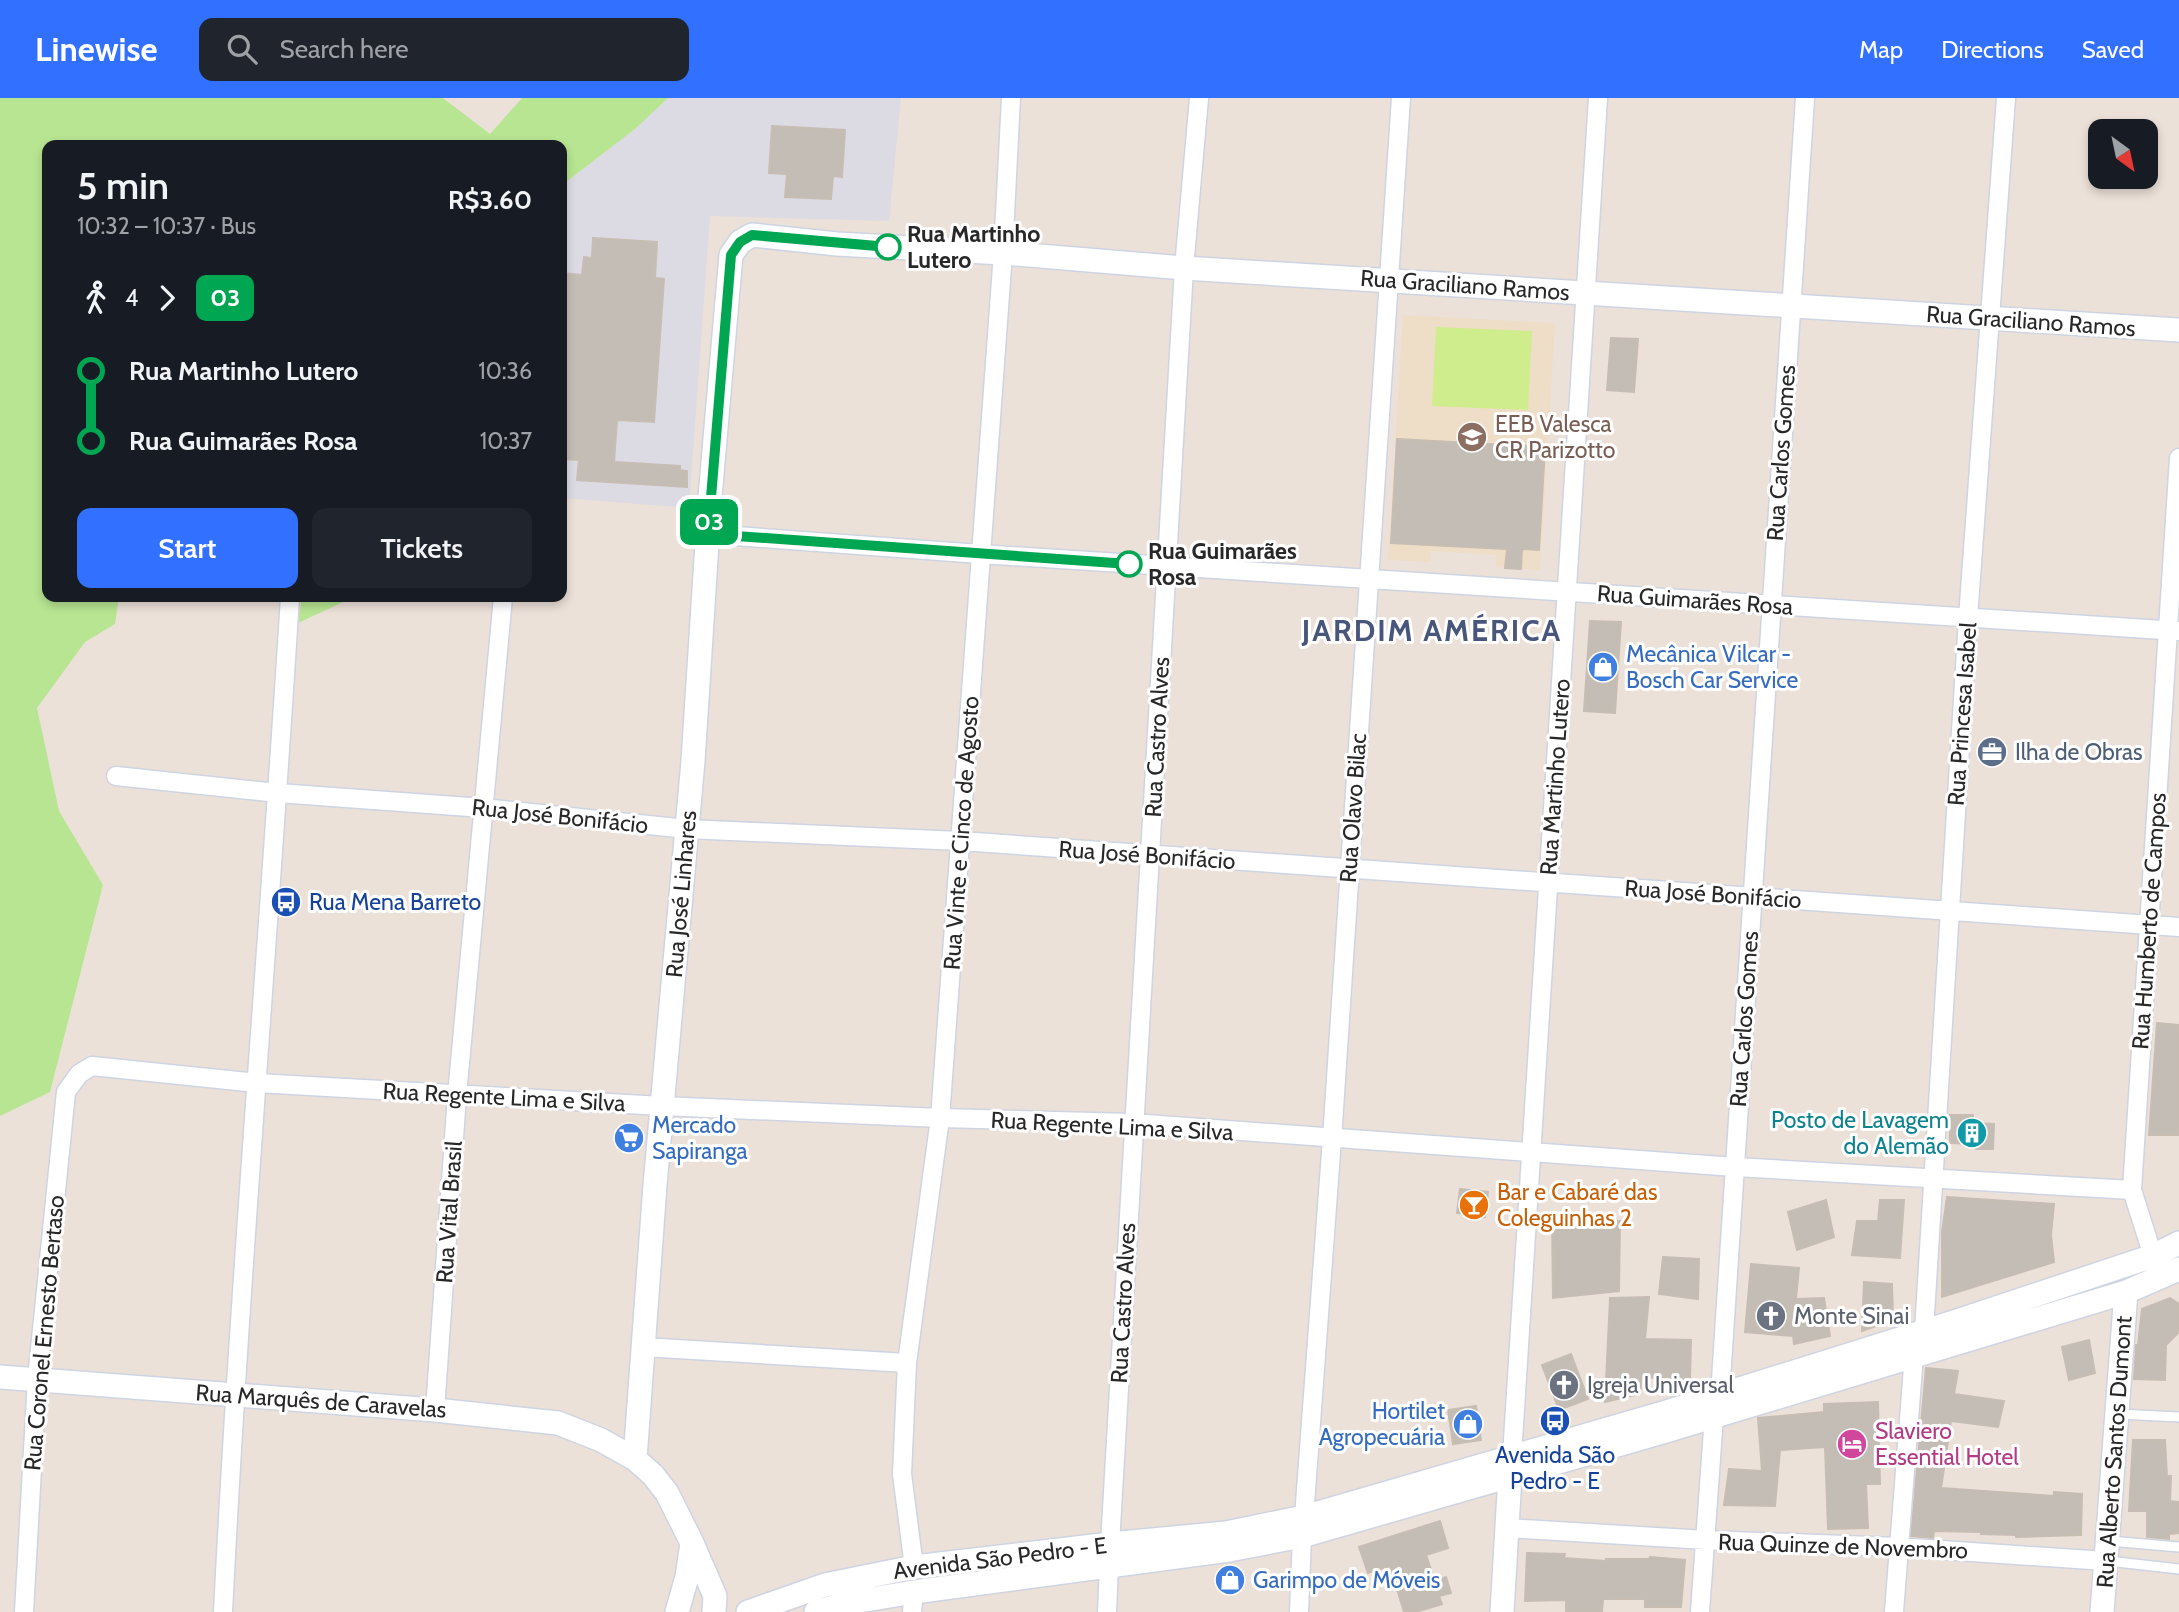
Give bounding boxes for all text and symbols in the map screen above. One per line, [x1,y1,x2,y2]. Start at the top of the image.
search box [199,18,689,81]
text: Linewise [35,29,157,69]
icon: search [223,30,261,68]
text: Search here [279,33,409,65]
text: Map [1859,35,1903,64]
text: Directions [1941,35,2044,64]
text: Saved [2082,35,2144,64]
north arrow [2088,119,2158,189]
map controls [2088,119,2158,189]
text: 5 min [77,162,169,209]
text: R$3.60 [448,184,532,216]
text: 10:32 – 10:37 · Bus [77,212,256,240]
place label: Rua Martinho Lutero [907,220,1040,274]
marker: Rua Martinho Lutero [875,234,901,260]
street label: Rua Graciliano Ramos [1359,264,1571,306]
icon: walk [77,279,115,317]
icon: forward [148,279,186,317]
text: 03 [210,283,240,312]
text: 4 [125,284,138,312]
street label: Rua Graciliano Ramos [1925,300,2137,342]
text: Rua Martinho Lutero [129,355,358,387]
text: 10:36 [478,357,532,385]
street label: Rua Carlos Gomes [1761,364,1801,542]
place label: EEB Valesca CR Parizotto [1495,410,1615,464]
school or university icon: EEB Valesca CR Parizotto [1455,420,1489,454]
text: Rua Guimarães Rosa [129,425,357,457]
text: 10:37 [480,427,532,455]
line badge: 03 [678,499,740,545]
text: 03 [694,507,724,536]
button: Start [77,508,298,588]
button: Tickets [312,508,532,588]
place label: Rua Guimarães Rosa [1148,537,1297,591]
marker: Rua Guimarães Rosa [1116,551,1142,577]
street label: Rua Guimarães Rosa [1596,579,1794,621]
district label: JARDIM AMÉRICA [1301,612,1562,649]
street label: Rua Princesa Isabel [1942,621,1982,807]
place label: Mecânica Vilcar - Bosch Car Service [1626,640,1799,694]
shop icon: Mecânica Vilcar - Bosch Car Service [1586,650,1620,684]
street label: Rua Castro Alves [1139,656,1175,818]
street label: Rua Martinho Lutero [1534,678,1576,876]
street label: Rua Vinte e Cinco de Agosto [937,695,985,971]
street label: Rua Olavo Bilac [1334,732,1372,884]
office icon: Ilha de Obras [1975,735,2009,769]
place label: Ilha de Obras [2015,738,2142,766]
street label: Rua Humberto de Campos [2126,792,2172,1050]
street label: Rua José Bonifácio [470,793,650,839]
street label: Rua José Linhares [660,809,702,979]
street label: Rua José Bonifácio [1058,835,1236,875]
street label: Rua José Bonifácio [1624,874,1802,914]
bus stop icon: Rua Mena Barreto [269,885,303,919]
place label: Rua Mena Barreto [309,888,481,916]
street label: Rua Carlos Gomes [1724,930,1764,1108]
street label: Rua Regente Lima e Silva [382,1077,626,1117]
street label: Rua Regente Lima e Silva [990,1106,1234,1146]
place label: Posto de Lavagem do Alemão [1771,1106,1949,1160]
place label: Mercado Sapiranga [652,1111,748,1165]
building icon: Posto de Lavagem do Alemão [1955,1116,1989,1150]
supermarket icon: Mercado Sapiranga [612,1121,646,1155]
street label: Rua Vital Brasil [430,1139,468,1284]
place label: Bar e Cabaré das Coleguinhas 2 [1497,1178,1657,1232]
bar icon: Bar e Cabaré das Coleguinhas 2 [1457,1188,1491,1222]
street label: Rua Coronel Ernesto Bertaso [18,1194,70,1472]
street label: Rua Castro Alves [1105,1222,1141,1384]
church icon: Monte Sinai [1754,1299,1788,1333]
place label: Monte Sinai [1794,1302,1909,1330]
street label: Rua Alberto Santos Dumont [2091,1315,2137,1589]
church icon: Igreja Universal [1547,1368,1581,1402]
place label: Igreja Universal [1587,1371,1735,1399]
street label: Rua Marquês de Caravelas [195,1378,447,1424]
place label: Hortilet Agropecuária [1319,1397,1445,1451]
bus stop icon: Avenida São Pedro - E [1538,1404,1572,1438]
shop icon: Hortilet Agropecuária [1451,1407,1485,1441]
place label: Slaviero Essential Hotel [1875,1417,2019,1471]
hotel icon: Slaviero Essential Hotel [1835,1427,1869,1461]
place label: Avenida São Pedro - E [1495,1441,1615,1495]
street label: Rua Quinze de Novembro [1717,1528,1969,1564]
street label: Avenida São Pedro - E [892,1531,1108,1585]
shop icon: Garimpo de Móveis [1213,1563,1247,1597]
place label: Garimpo de Móveis [1253,1566,1440,1594]

